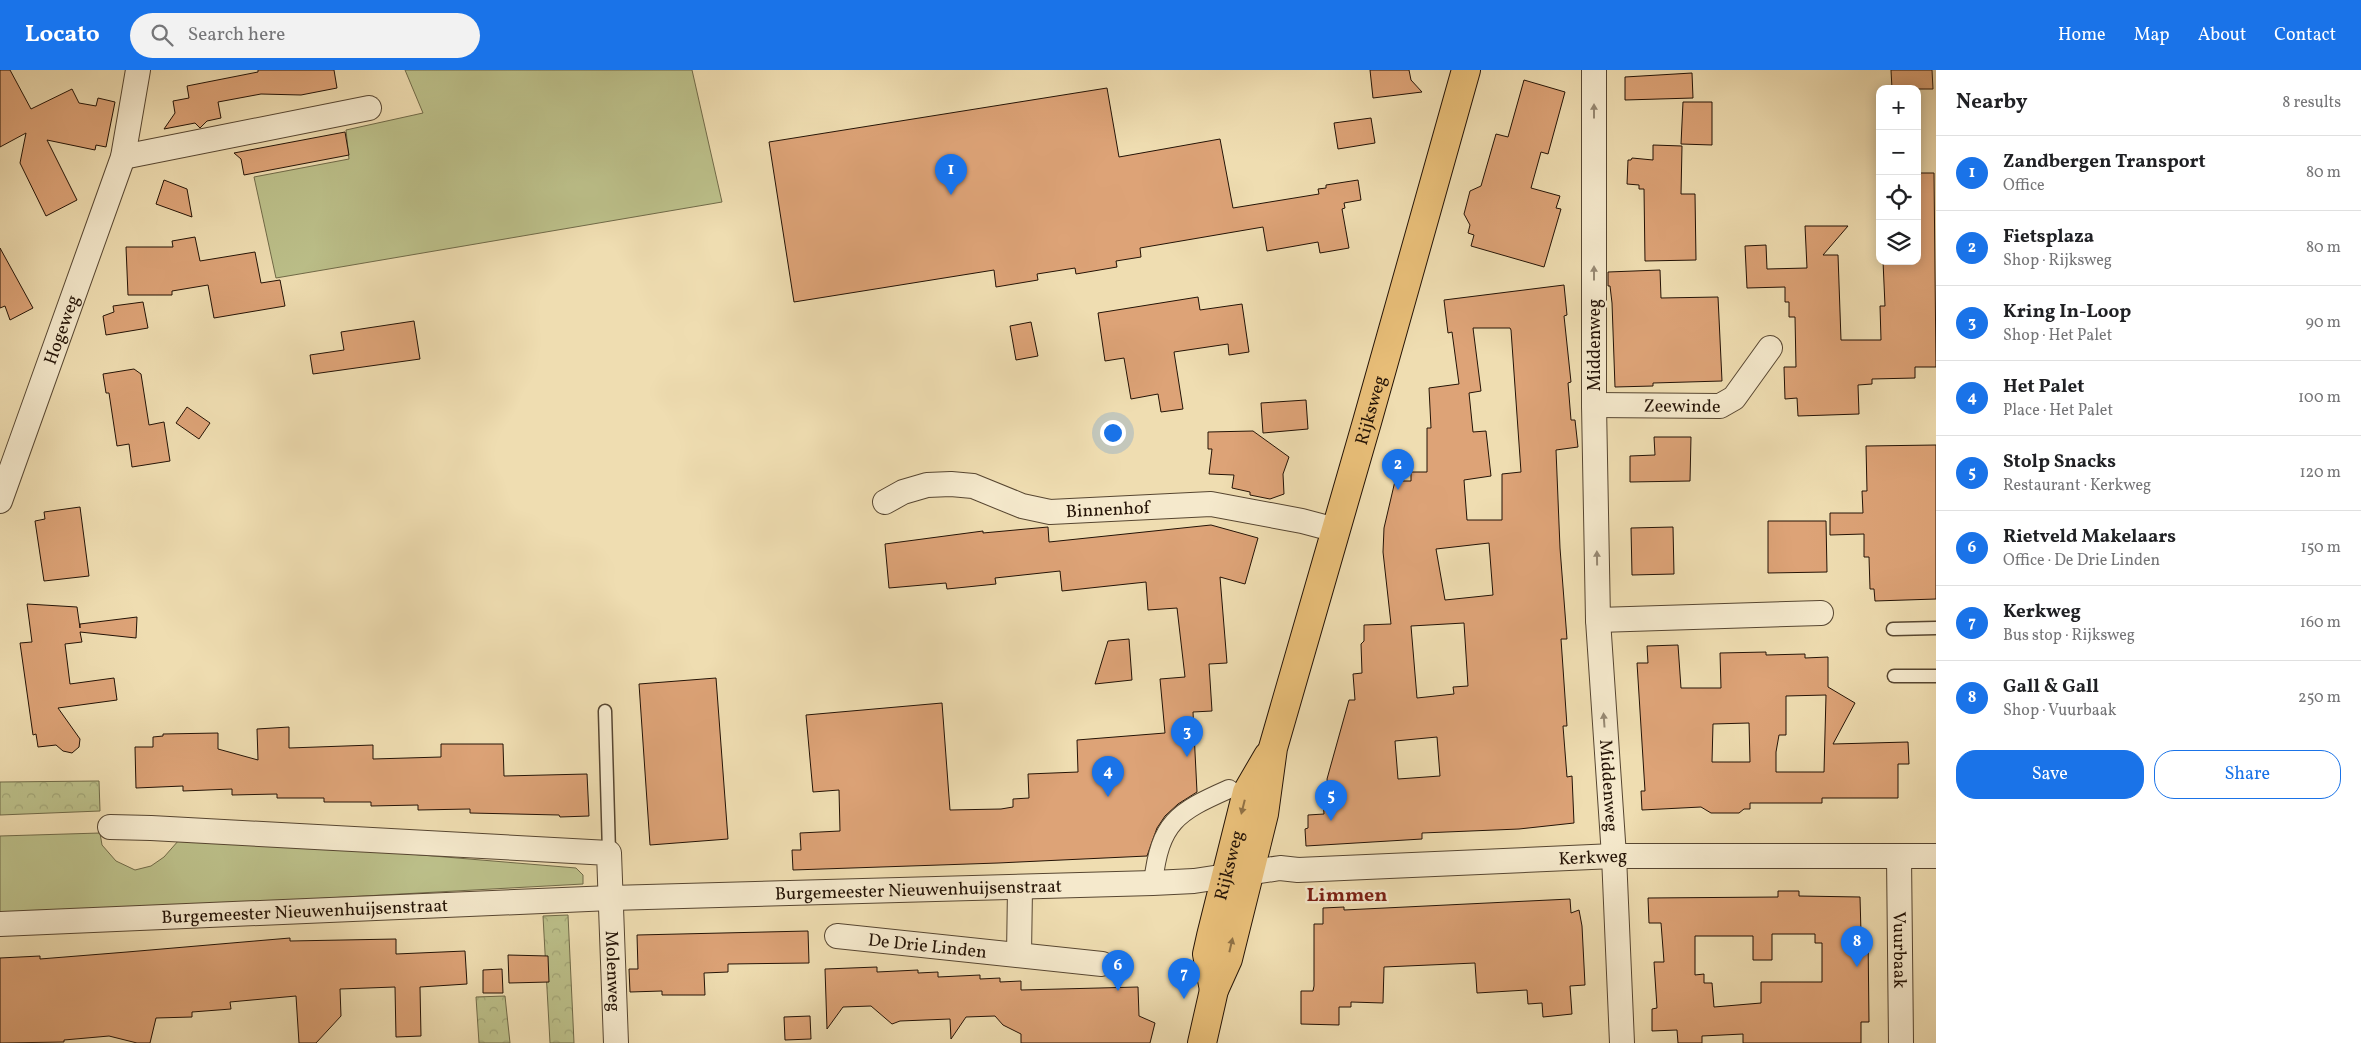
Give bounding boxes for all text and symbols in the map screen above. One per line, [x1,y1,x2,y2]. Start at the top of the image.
search box [130,13,480,58]
text: Locato [25,18,100,52]
icon: search [148,21,176,49]
text: Search here [188,22,285,48]
text: Home [2058,23,2106,48]
text: Map [2134,23,2170,48]
text: About [2198,23,2246,48]
text: Contact [2274,23,2336,48]
map controls [1876,85,1921,265]
button: + [1876,85,1921,130]
text: Nearby [1956,88,2027,117]
text: 8 results [2282,92,2341,114]
one-way arrow [1590,102,1598,118]
button: − [1876,130,1921,175]
text: Zandbergen Transport [2003,149,2206,175]
pin: 1 [935,154,967,195]
text: 1 [1969,162,1975,184]
text: 80 m [2306,162,2341,184]
button: locate [1876,175,1921,220]
text: Office [2003,175,2045,197]
button: layers [1876,220,1921,265]
text: Fietsplaza [2003,224,2094,250]
text: 2 [1968,237,1976,259]
text: 80 m [2306,237,2341,259]
text: Shop · Rijksweg [2003,250,2112,272]
one-way arrow [1590,265,1598,281]
street label: Hogeweg [39,292,87,368]
street label: Middenweg [1583,299,1608,391]
text: Kring In-Loop [2003,299,2131,325]
text: 3 [1968,312,1976,334]
text: 90 m [2305,312,2341,334]
text: Shop · Het Palet [2003,325,2112,347]
street label: Rijksweg [1350,373,1393,448]
text: Het Palet [2003,374,2084,400]
text: 4 [1967,387,1977,409]
text: 100 m [2298,387,2341,409]
street label: Zeewinde [1643,394,1721,420]
text: Place · Het Palet [2003,400,2113,422]
your location [1100,420,1126,446]
pin: 2 [1382,449,1414,490]
text: Stolp Snacks [2003,449,2116,475]
text: 5 [1968,462,1976,484]
text: 120 m [2299,462,2341,484]
text: Restaurant · Kerkweg [2003,475,2151,497]
street label: Binnenhof [1065,496,1152,525]
text: Rietveld Makelaars [2003,524,2176,550]
text: 6 [1968,537,1976,559]
text: 150 m [2300,537,2341,559]
one-way arrow [1593,550,1601,566]
text: Office · De Drie Linden [2003,550,2160,572]
text: Kerkweg [2003,599,2081,625]
text: 7 [1968,612,1976,634]
text: 160 m [2300,612,2341,634]
text: Bus stop · Rijksweg [2003,625,2135,647]
text: Gall & Gall [2003,674,2099,700]
text: 8 [1968,687,1976,709]
text: 250 m [2298,687,2341,709]
text: Shop · Vuurbaak [2003,700,2116,722]
one-way arrow [1600,712,1608,728]
pin: 3 [1171,716,1203,757]
street label: Middenweg [1592,739,1623,833]
button: Save [1956,750,2144,799]
button: Share [2154,750,2341,799]
pin: 4 [1092,756,1124,797]
pin: 5 [1315,780,1347,821]
one-way arrow [1239,799,1247,814]
street label: Rijksweg [1209,828,1251,903]
street label: Kerkweg [1558,845,1627,872]
street label: Burgemeester Nieuwenhuijsenstraat [775,875,1062,907]
district label: Limmen [1307,882,1387,910]
street label: Burgemeester Nieuwenhuijsenstraat [161,894,449,931]
street label: Vuurbaak [1886,911,1911,989]
pin: 8 [1841,926,1873,967]
street label: De Drie Linden [867,928,988,966]
street label: Molenweg [598,930,626,1012]
one-way arrow [1227,938,1235,953]
pin: 6 [1102,950,1134,991]
pin: 7 [1168,958,1200,999]

